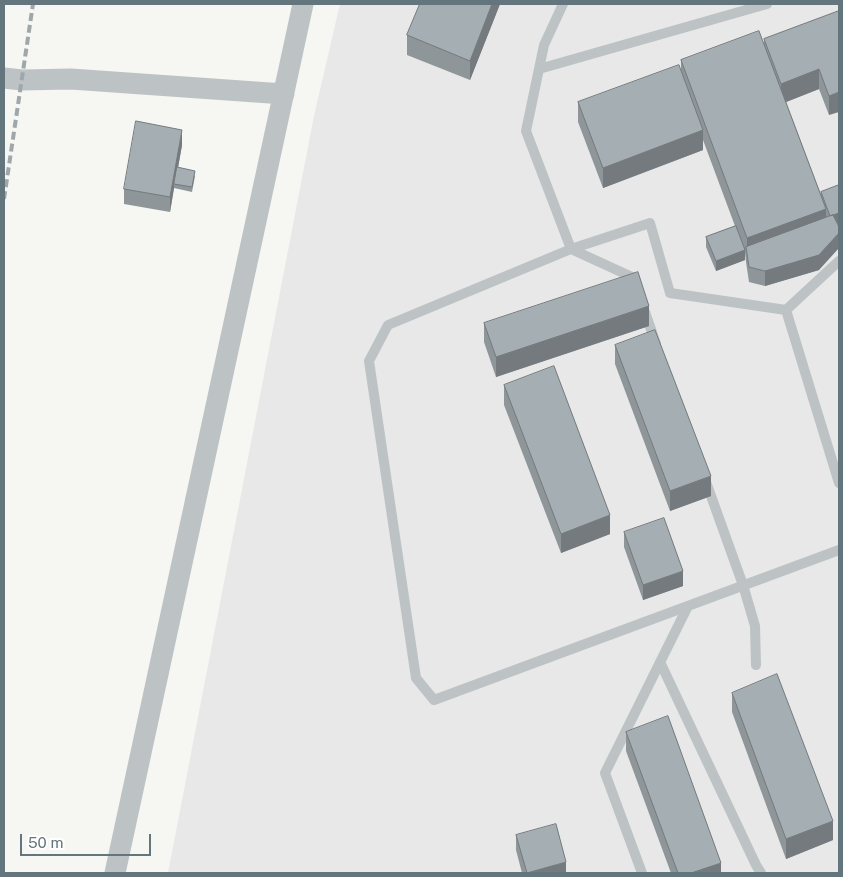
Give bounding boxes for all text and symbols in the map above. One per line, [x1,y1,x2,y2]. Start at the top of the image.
scale bar [22,824,154,856]
text: 50 m [28,834,63,851]

